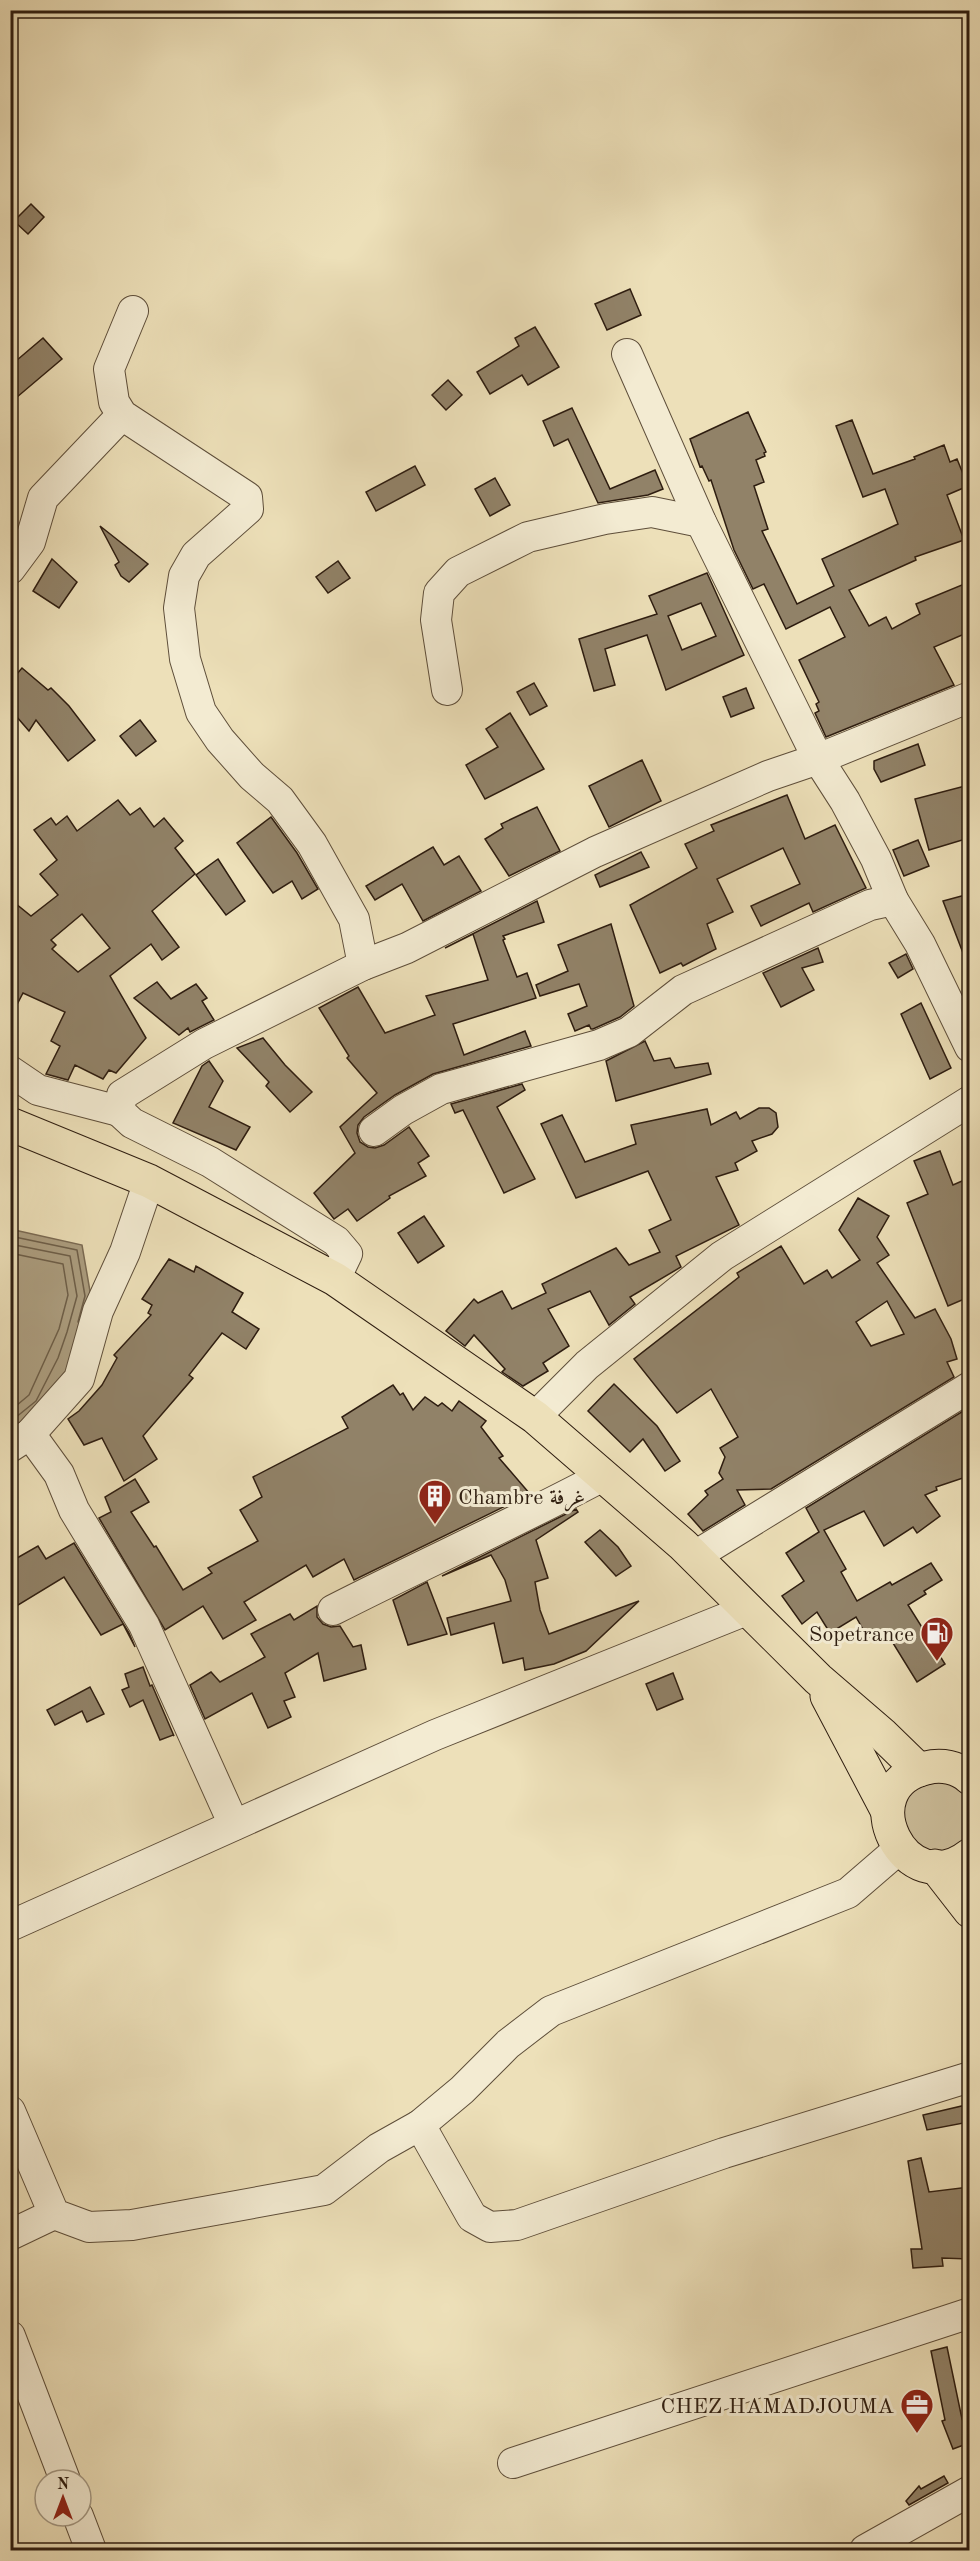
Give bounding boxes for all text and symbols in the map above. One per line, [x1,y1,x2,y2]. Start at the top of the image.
building icon: Chambre غرفة [417,1478,453,1525]
place label: Chambre غرفة [458,1487,585,1512]
fuel station icon: Sopetrance [919,1615,955,1662]
place label: Sopetrance [809,1624,914,1646]
office icon: CHEZ HAMADJOUMA [899,2387,935,2434]
place label: CHEZ HAMADJOUMA [661,2396,894,2418]
north arrow [33,2468,93,2528]
text: N [57,2477,70,2493]

